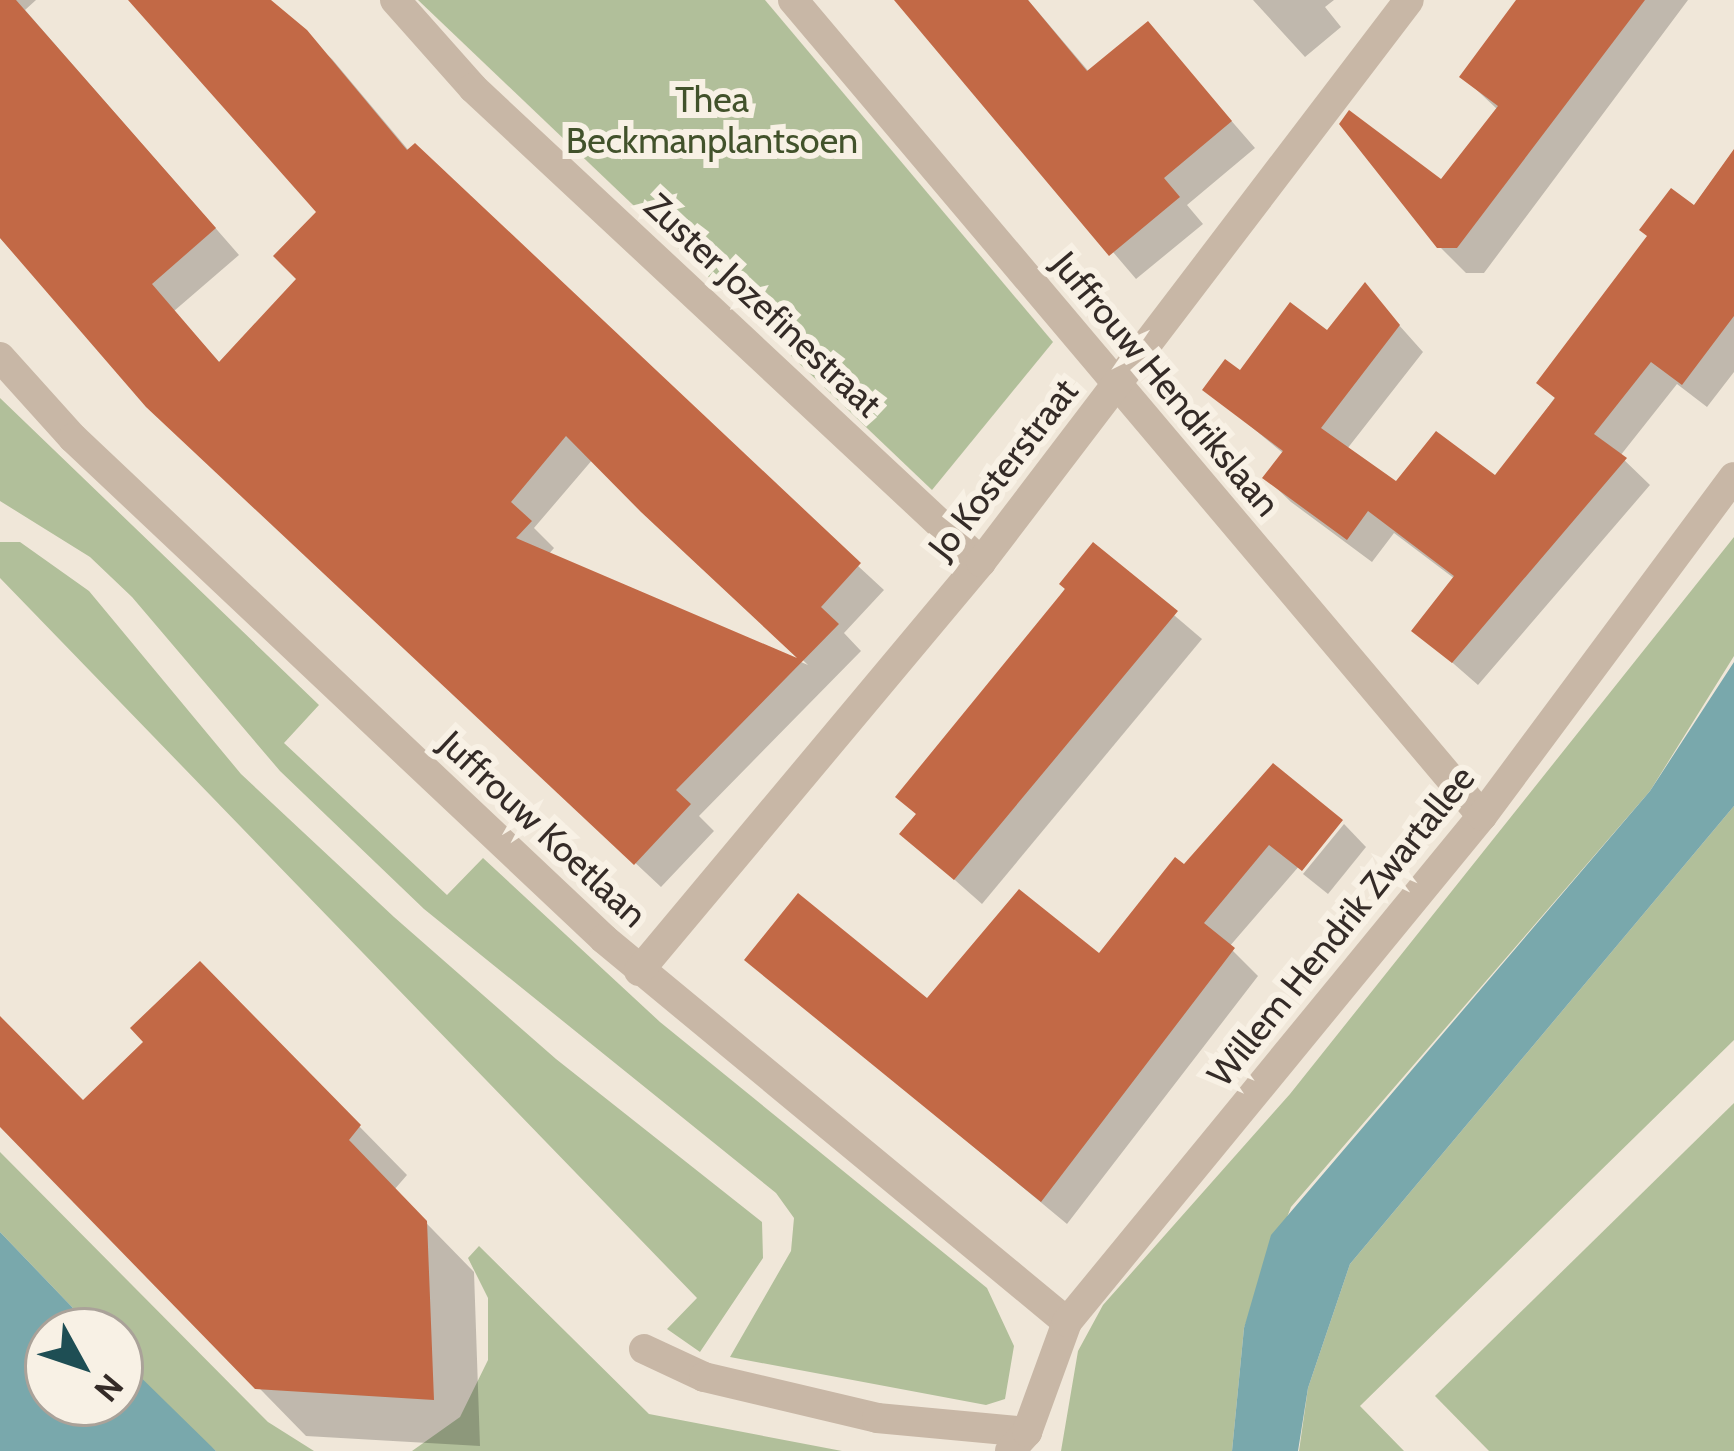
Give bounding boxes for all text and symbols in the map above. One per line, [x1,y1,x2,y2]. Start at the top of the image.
park label: Thea Beckmanplantsoen [566,77,858,162]
street label: Zuster Jozefinestraat [636,184,890,426]
street label: Juffrouw Hendrikslaan [1043,243,1289,525]
street label: Jo Kosterstraat [919,370,1087,568]
street label: Juffrouw Koetlaan [430,722,656,936]
street label: Willem Hendrik Zwartallee [1198,757,1484,1095]
north arrow [24,1307,144,1427]
text: N [86,1366,132,1410]

